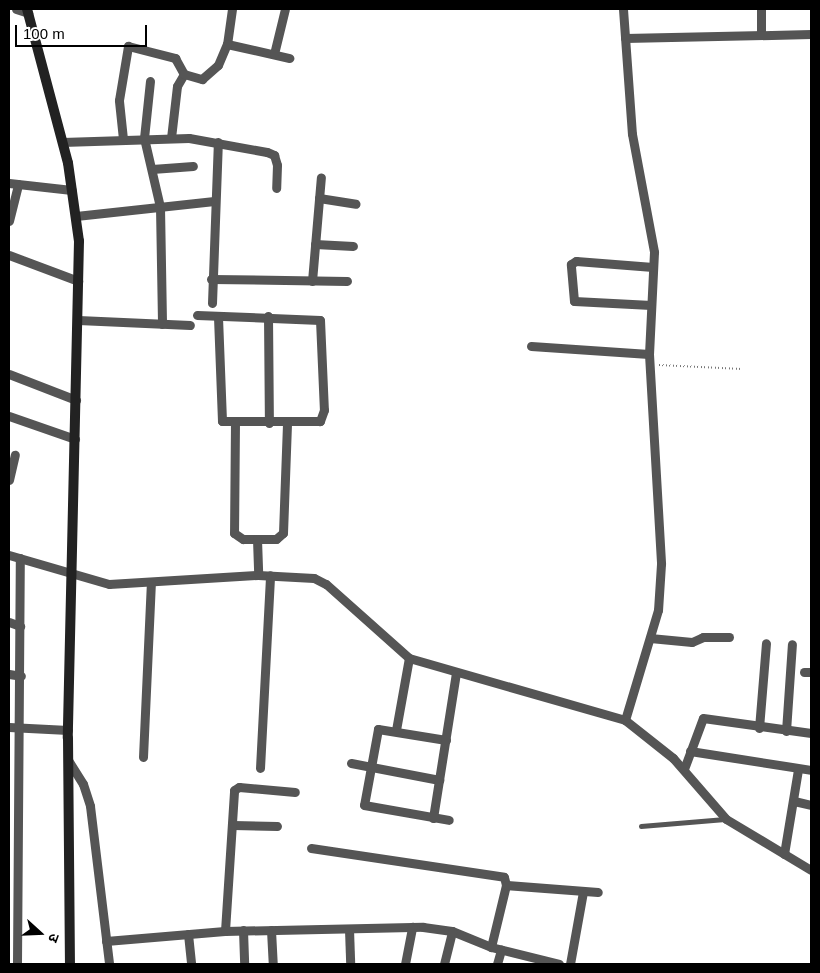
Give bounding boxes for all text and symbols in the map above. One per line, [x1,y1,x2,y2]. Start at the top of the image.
scale bar [18,15,150,47]
text: 100 m [23,25,65,42]
north arrow [15,908,65,958]
text: उ [45,932,63,945]

